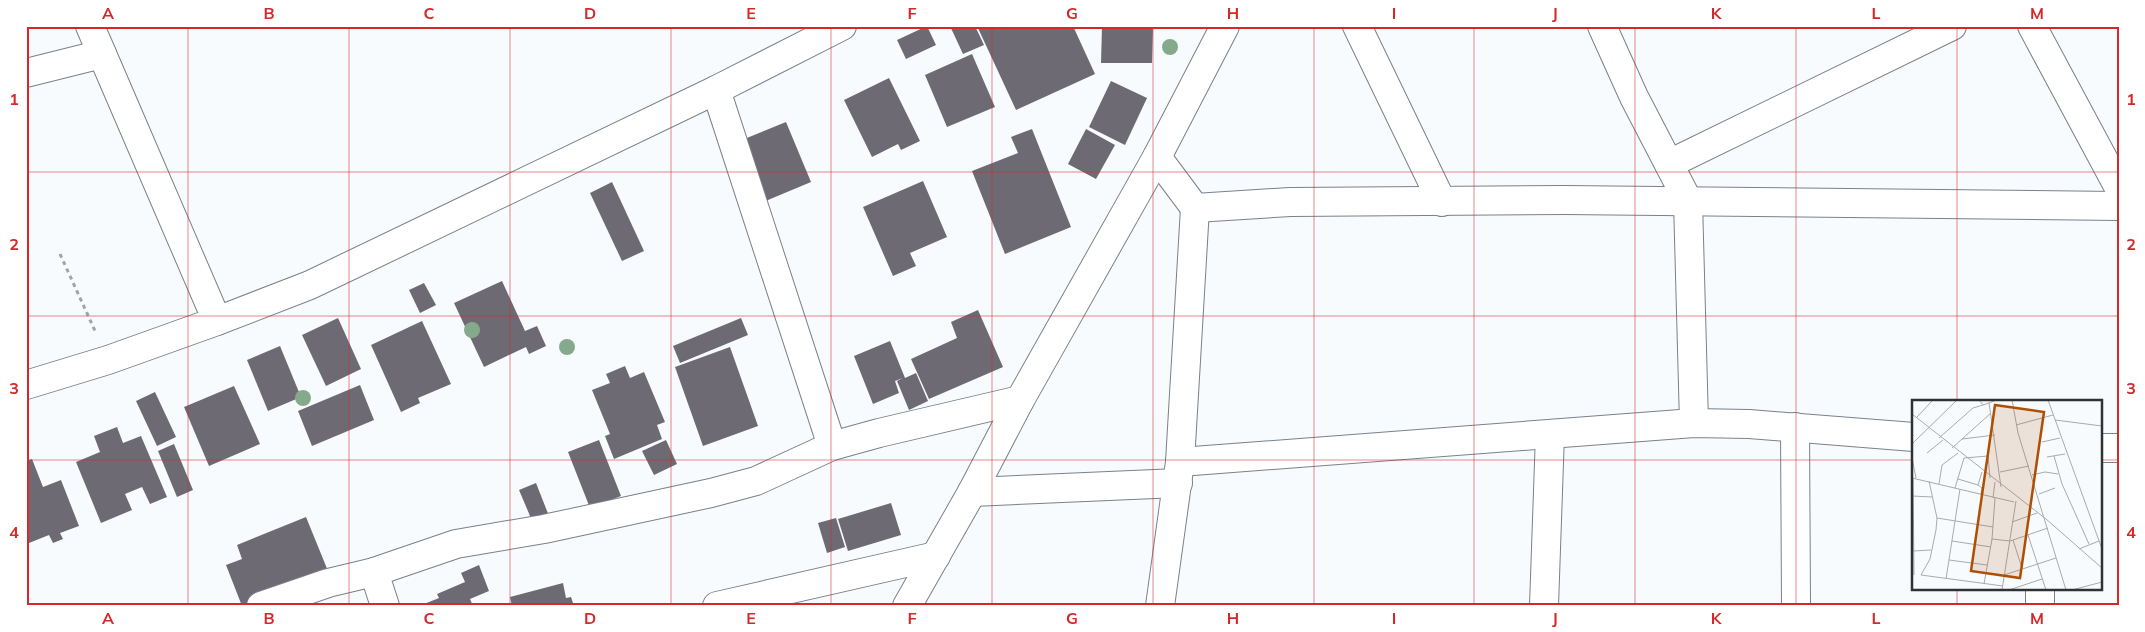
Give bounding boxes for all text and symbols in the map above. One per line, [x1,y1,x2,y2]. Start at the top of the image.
text: A [102,3,114,23]
text: B [263,3,275,23]
text: C [424,3,435,23]
text: D [584,3,596,23]
text: E [746,3,756,23]
text: F [907,3,917,23]
text: G [1066,3,1078,23]
text: H [1227,3,1239,23]
text: I [1392,3,1396,23]
text: J [1552,3,1558,23]
text: K [1711,3,1723,23]
text: L [1872,3,1881,23]
text: M [2030,3,2044,23]
text: 1 [9,89,19,109]
text: 1 [2126,89,2136,109]
text: 2 [9,234,19,254]
text: 2 [2126,234,2136,254]
text: 3 [9,378,19,398]
text: 3 [2126,378,2136,398]
inset map [1912,400,2102,590]
text: 4 [9,522,19,542]
text: 4 [2126,522,2136,542]
text: A [102,608,114,628]
text: B [263,608,275,628]
text: C [424,608,435,628]
text: D [584,608,596,628]
text: E [746,608,756,628]
text: F [907,608,917,628]
text: G [1066,608,1078,628]
text: H [1227,608,1239,628]
text: I [1392,608,1396,628]
text: J [1552,608,1558,628]
text: K [1711,608,1723,628]
text: L [1872,608,1881,628]
text: M [2030,608,2044,628]

